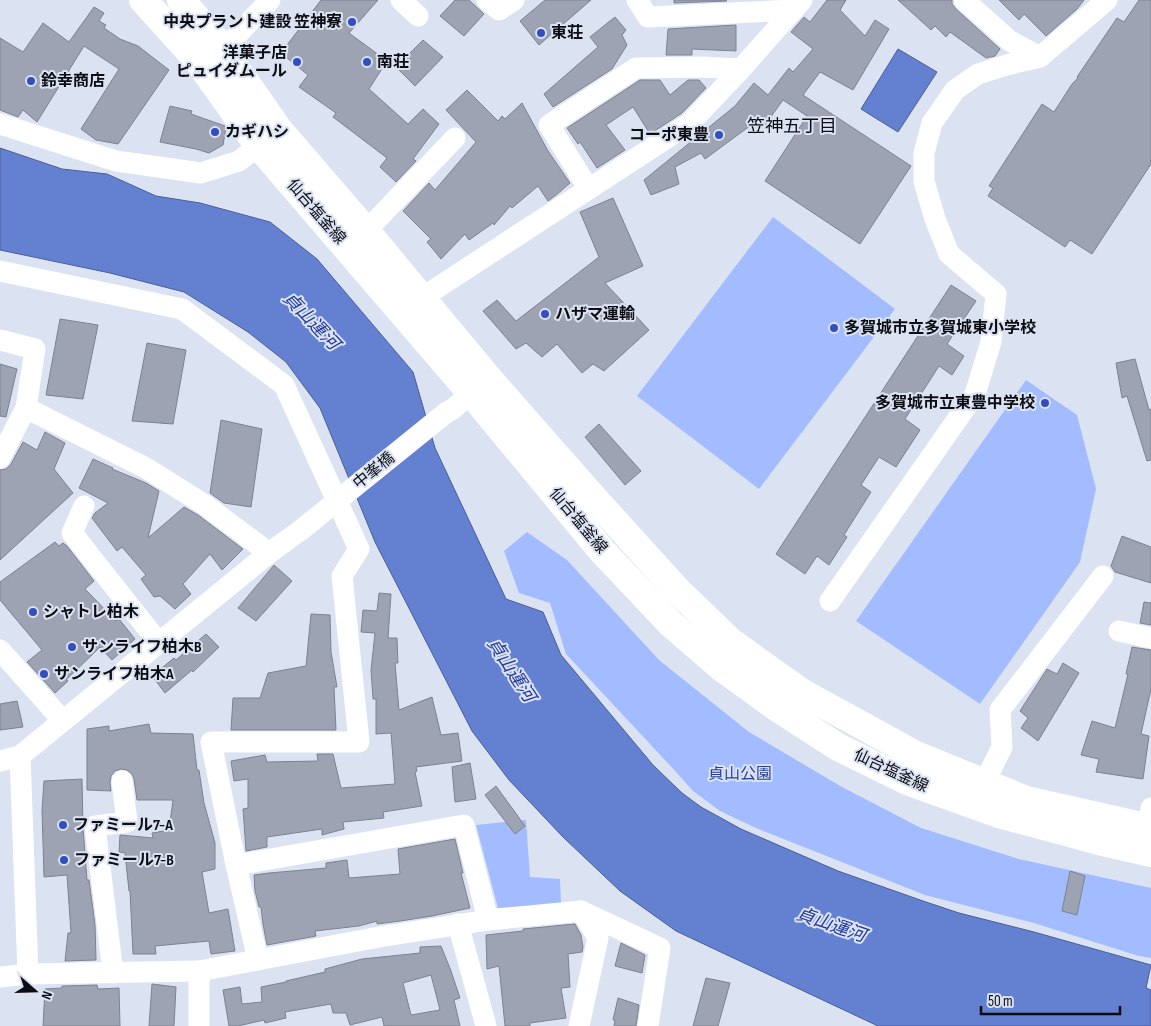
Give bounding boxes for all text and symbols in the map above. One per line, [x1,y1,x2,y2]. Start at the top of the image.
place label: 中央プラント建設 笠神寮 [164,12,342,32]
marker: 中央プラント建設 笠神寮 [346,16,358,28]
place label: 東荘 [551,24,583,43]
marker: 東荘 [535,27,547,39]
place label: 洋菓子店 ピュイダムール [176,44,287,81]
place label: 南荘 [377,53,409,72]
marker: 洋菓子店 ピュイダムール [291,56,303,68]
marker: 南荘 [361,56,373,68]
place label: 鈴幸商店 [41,72,105,91]
marker: 鈴幸商店 [25,75,37,87]
district label: 笠神五丁目 [747,116,837,137]
place label: カギハシ [225,123,289,142]
marker: カギハシ [209,126,221,138]
place label: コーポ東豊 [629,126,709,145]
marker: コーポ東豊 [713,129,725,141]
street label: 仙台塩釜線 [283,176,349,248]
water label: 貞山運河 [278,288,346,356]
place label: ハザマ運輸 [555,304,635,324]
marker: ハザマ運輸 [539,308,551,320]
place label: 多賀城市立多賀城東小学校 [844,318,1036,338]
marker: 多賀城市立多賀城東小学校 [828,322,840,334]
place label: 多賀城市立東豊中学校 [875,393,1035,413]
marker: 多賀城市立東豊中学校 [1039,397,1051,409]
street label: 中峯橋 [349,449,399,493]
street label: 仙台塩釜線 [545,484,611,558]
place label: シャトレ柏木 [43,603,139,622]
marker: シャトレ柏木 [27,606,39,618]
water label: 貞山運河 [483,634,541,708]
place label: サンライフ柏木B [82,638,202,657]
marker: サンライフ柏木B [66,641,78,653]
place label: サンライフ柏木A [54,665,174,684]
marker: サンライフ柏木A [38,668,50,680]
street label: 仙台塩釜線 [851,745,931,797]
park label: 貞山公園 [708,765,772,784]
place label: ファミール7-A [73,816,173,835]
marker: ファミール7-A [57,819,69,831]
place label: ファミール7-B [74,851,174,870]
marker: ファミール7-B [58,854,70,866]
water label: 貞山運河 [794,903,871,948]
north arrow [10,966,60,1016]
scale bar [981,984,1120,1016]
text: N [37,989,56,1002]
text: 50 m [988,992,1013,1011]

